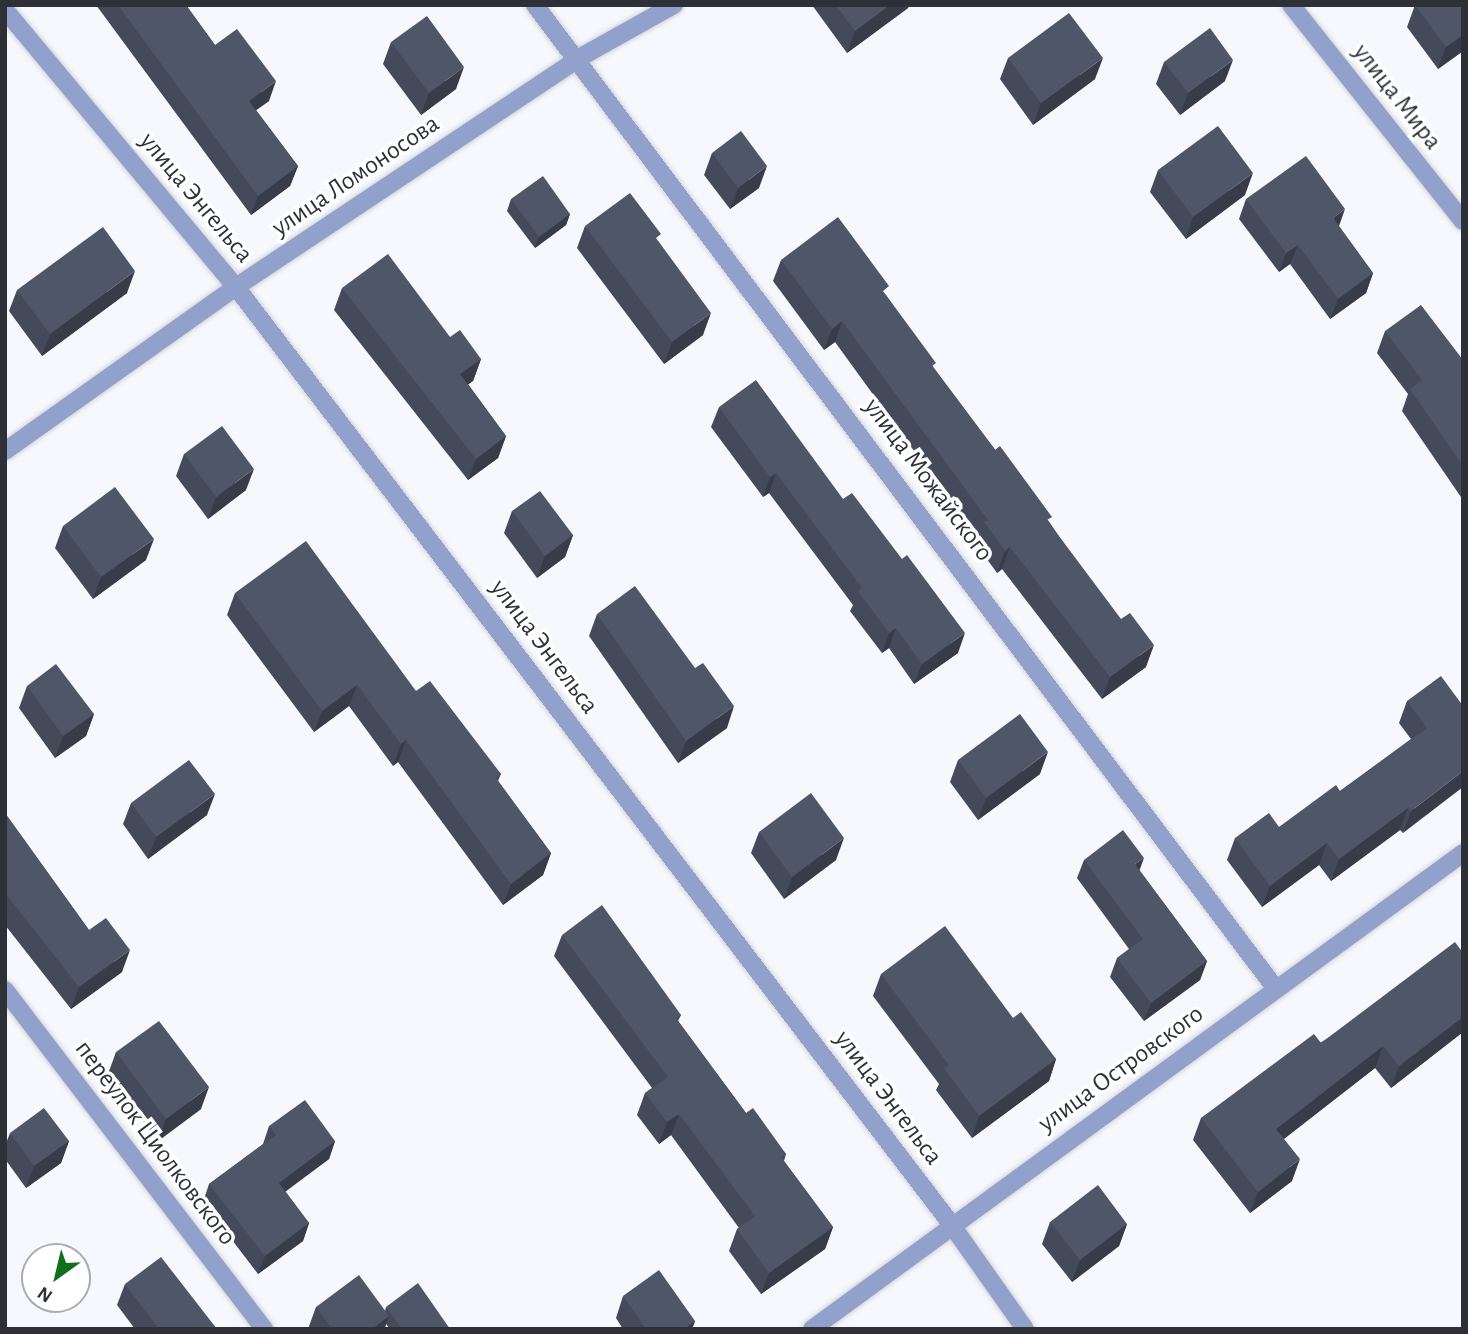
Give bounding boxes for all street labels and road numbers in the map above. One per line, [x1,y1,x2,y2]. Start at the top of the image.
street label: улица Мира [1346,38,1448,156]
street label: улица Ломоносова [266,109,446,243]
street label: улица Энгельса [132,127,260,269]
street label: улица Можайского [857,392,999,568]
street label: улица Энгельса [483,574,605,720]
street label: улица Островского [1032,999,1210,1139]
street label: улица Энгельса [827,1025,949,1171]
street label: переулок Циолковского [68,1034,242,1252]

